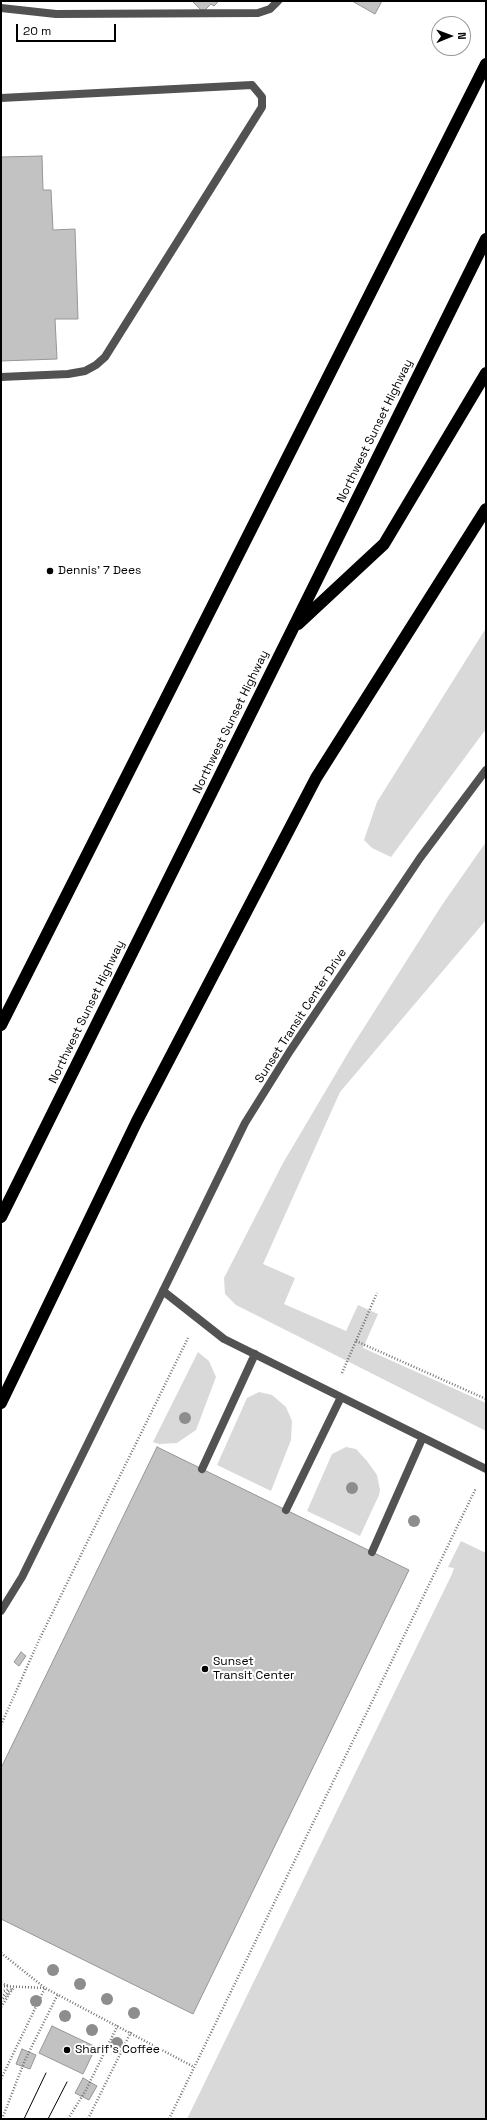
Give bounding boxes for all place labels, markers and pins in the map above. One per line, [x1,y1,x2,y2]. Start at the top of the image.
place label: Dennis' 7 Dees [58,564,141,578]
marker: Dennis' 7 Dees [45,566,55,576]
place label: Sunset Transit Center [213,1655,295,1683]
marker: Sunset Transit Center [200,1664,210,1674]
place label: Sharif's Coffee [75,2043,160,2057]
marker: Sharif's Coffee [62,2045,72,2055]

